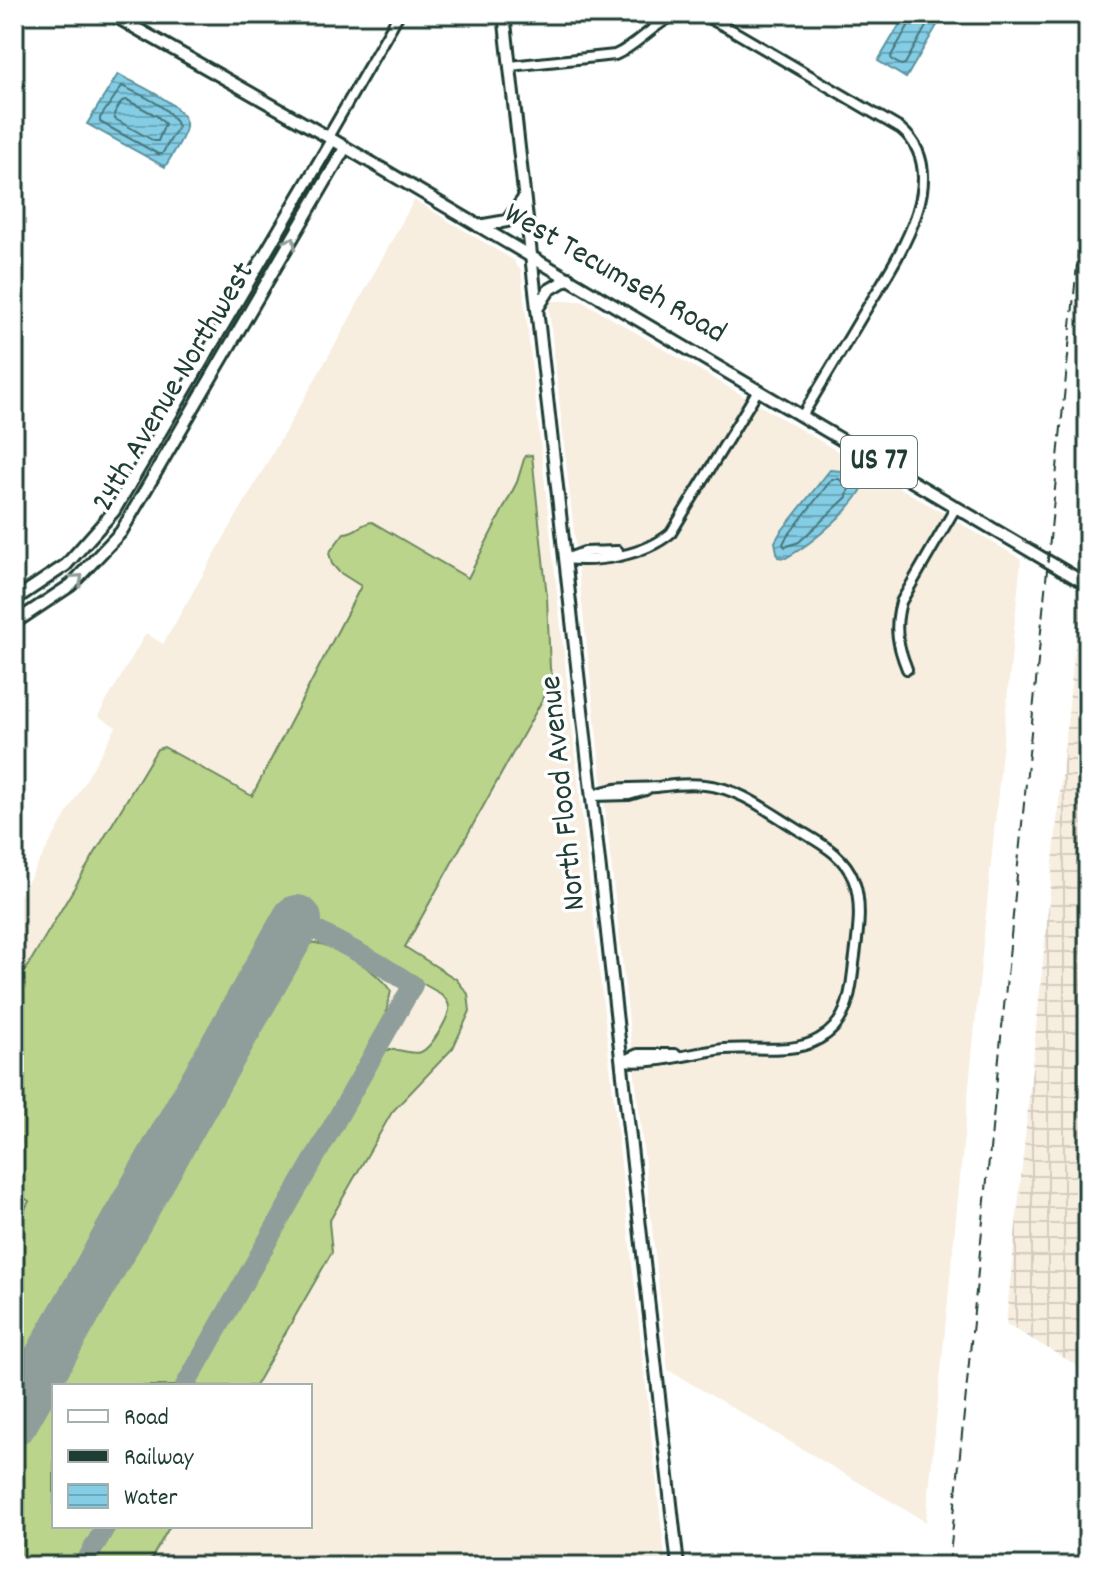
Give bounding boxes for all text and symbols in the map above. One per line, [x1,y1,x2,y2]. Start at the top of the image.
street label: West Tecumseh Road [494,193,734,357]
one-way arrow [281,236,297,251]
street label: 24th Avenue Northwest [82,254,268,522]
road number: US 77 [841,436,917,488]
one-way arrow [68,574,83,588]
street label: North Flood Avenue [530,673,600,913]
legend [52,1384,312,1528]
text: Road [124,1402,169,1436]
text: Railway [124,1442,195,1476]
text: Water [124,1482,177,1516]

